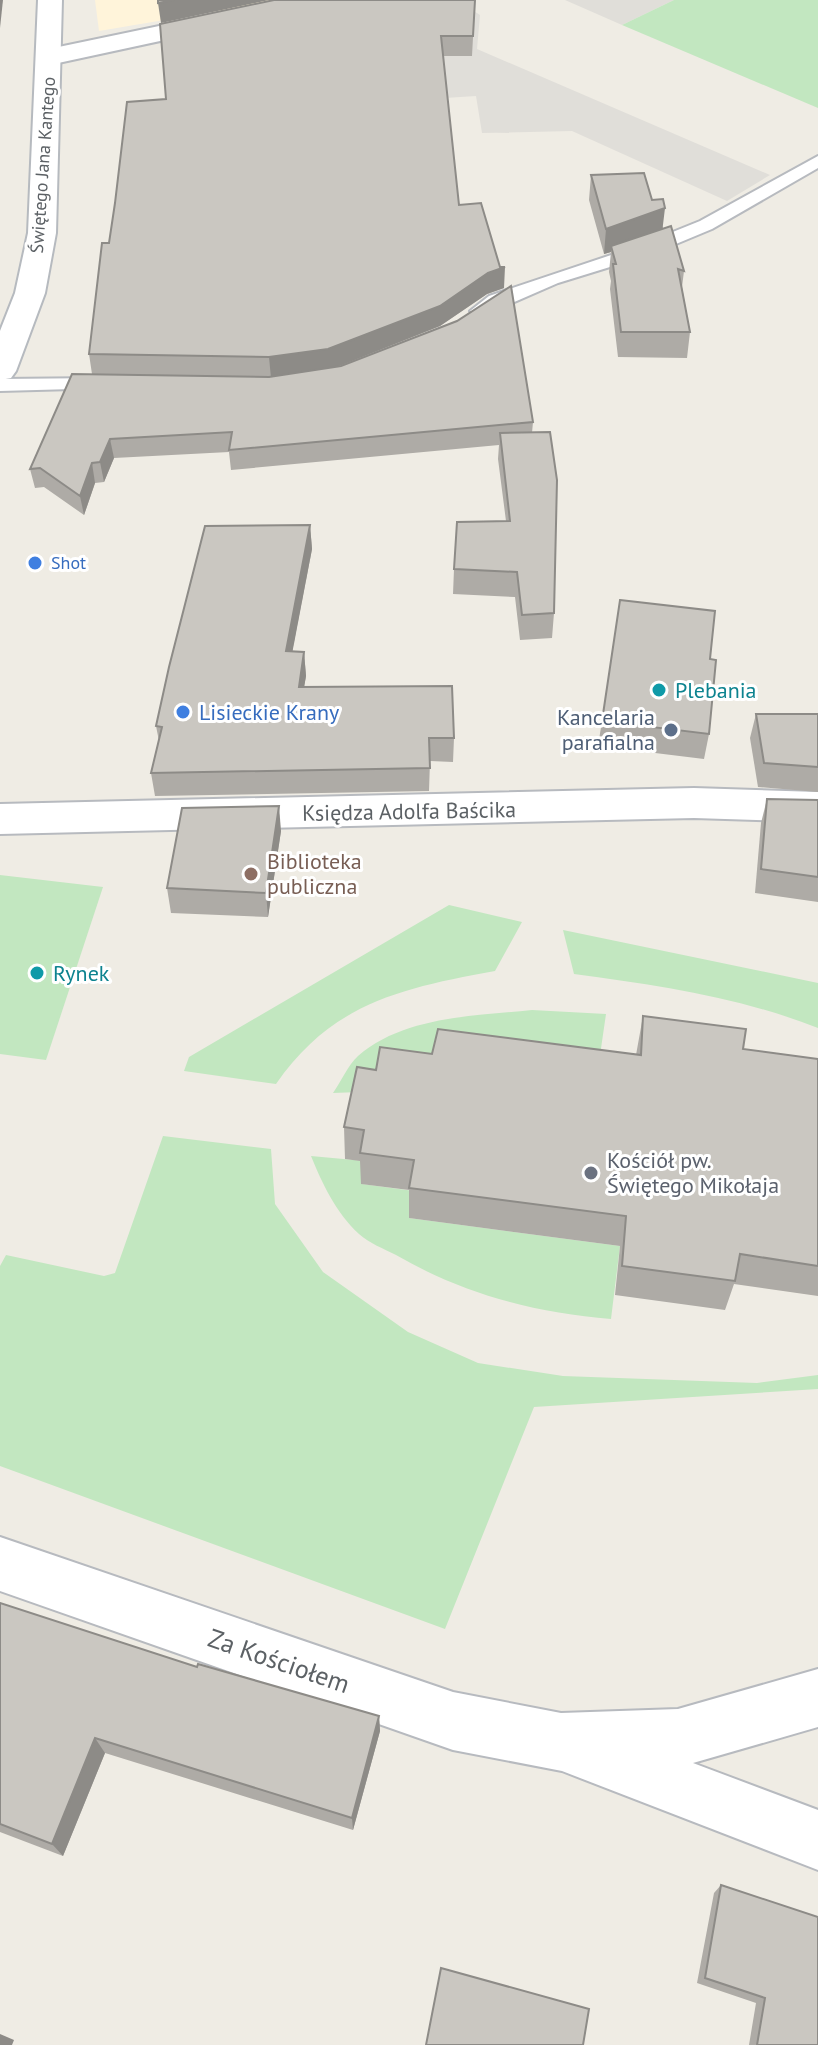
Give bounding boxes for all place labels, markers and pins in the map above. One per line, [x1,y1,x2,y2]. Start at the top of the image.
place label: Shot [51,551,86,574]
marker: Shot [26,554,44,572]
place label: Plebania [675,676,757,704]
marker: Plebania [650,681,668,699]
place label: Lisieckie Krany [199,698,340,726]
marker: Lisieckie Krany [174,703,192,721]
place label: Kancelaria parafialna [557,703,655,756]
marker: Kancelaria parafialna [662,721,680,739]
place label: Biblioteka publiczna [267,847,362,900]
marker: Biblioteka publiczna [242,865,260,883]
place label: Rynek [53,959,110,987]
marker: Rynek [28,964,46,982]
place label: Kościół pw. Świętego Mikołaja [607,1146,779,1199]
marker: Kościół pw. Świętego Mikołaja [582,1164,600,1182]

